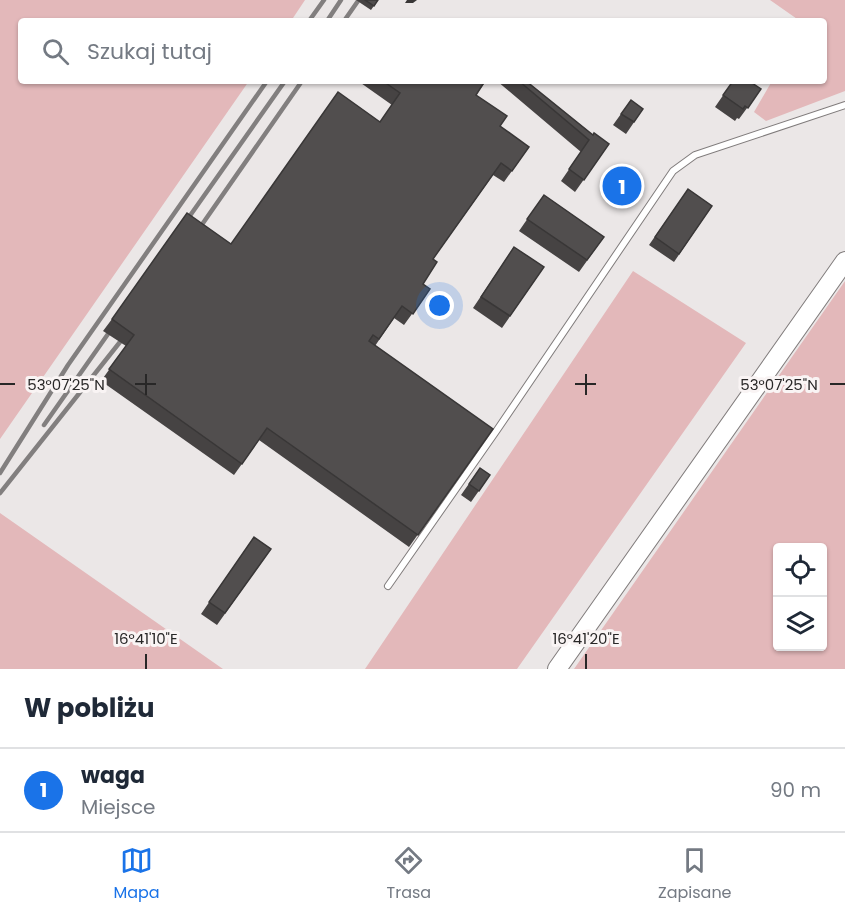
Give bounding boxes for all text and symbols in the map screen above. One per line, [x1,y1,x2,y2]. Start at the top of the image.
search box [18,18,827,84]
icon: search [39,35,72,68]
text: Szukaj tutaj [87,36,212,67]
pin: 1 [602,164,642,208]
your location [425,291,454,320]
text: 53°07'25"N [27,374,105,395]
text: 53°07'25"N [740,374,818,395]
map controls [773,543,827,651]
button: locate [773,543,827,597]
button: layers [773,597,827,651]
text: 16°41'10"E [114,628,178,649]
text: 16°41'20"E [552,628,620,649]
text: W pobliżu [24,690,155,726]
text: waga [81,760,145,791]
text: 1 [40,776,47,804]
text: 90 m [770,776,821,804]
text: Miejsce [81,793,155,821]
tab: Mapa [113,844,160,905]
tab: Trasa [387,844,431,905]
tab: Zapisane [658,844,732,905]

